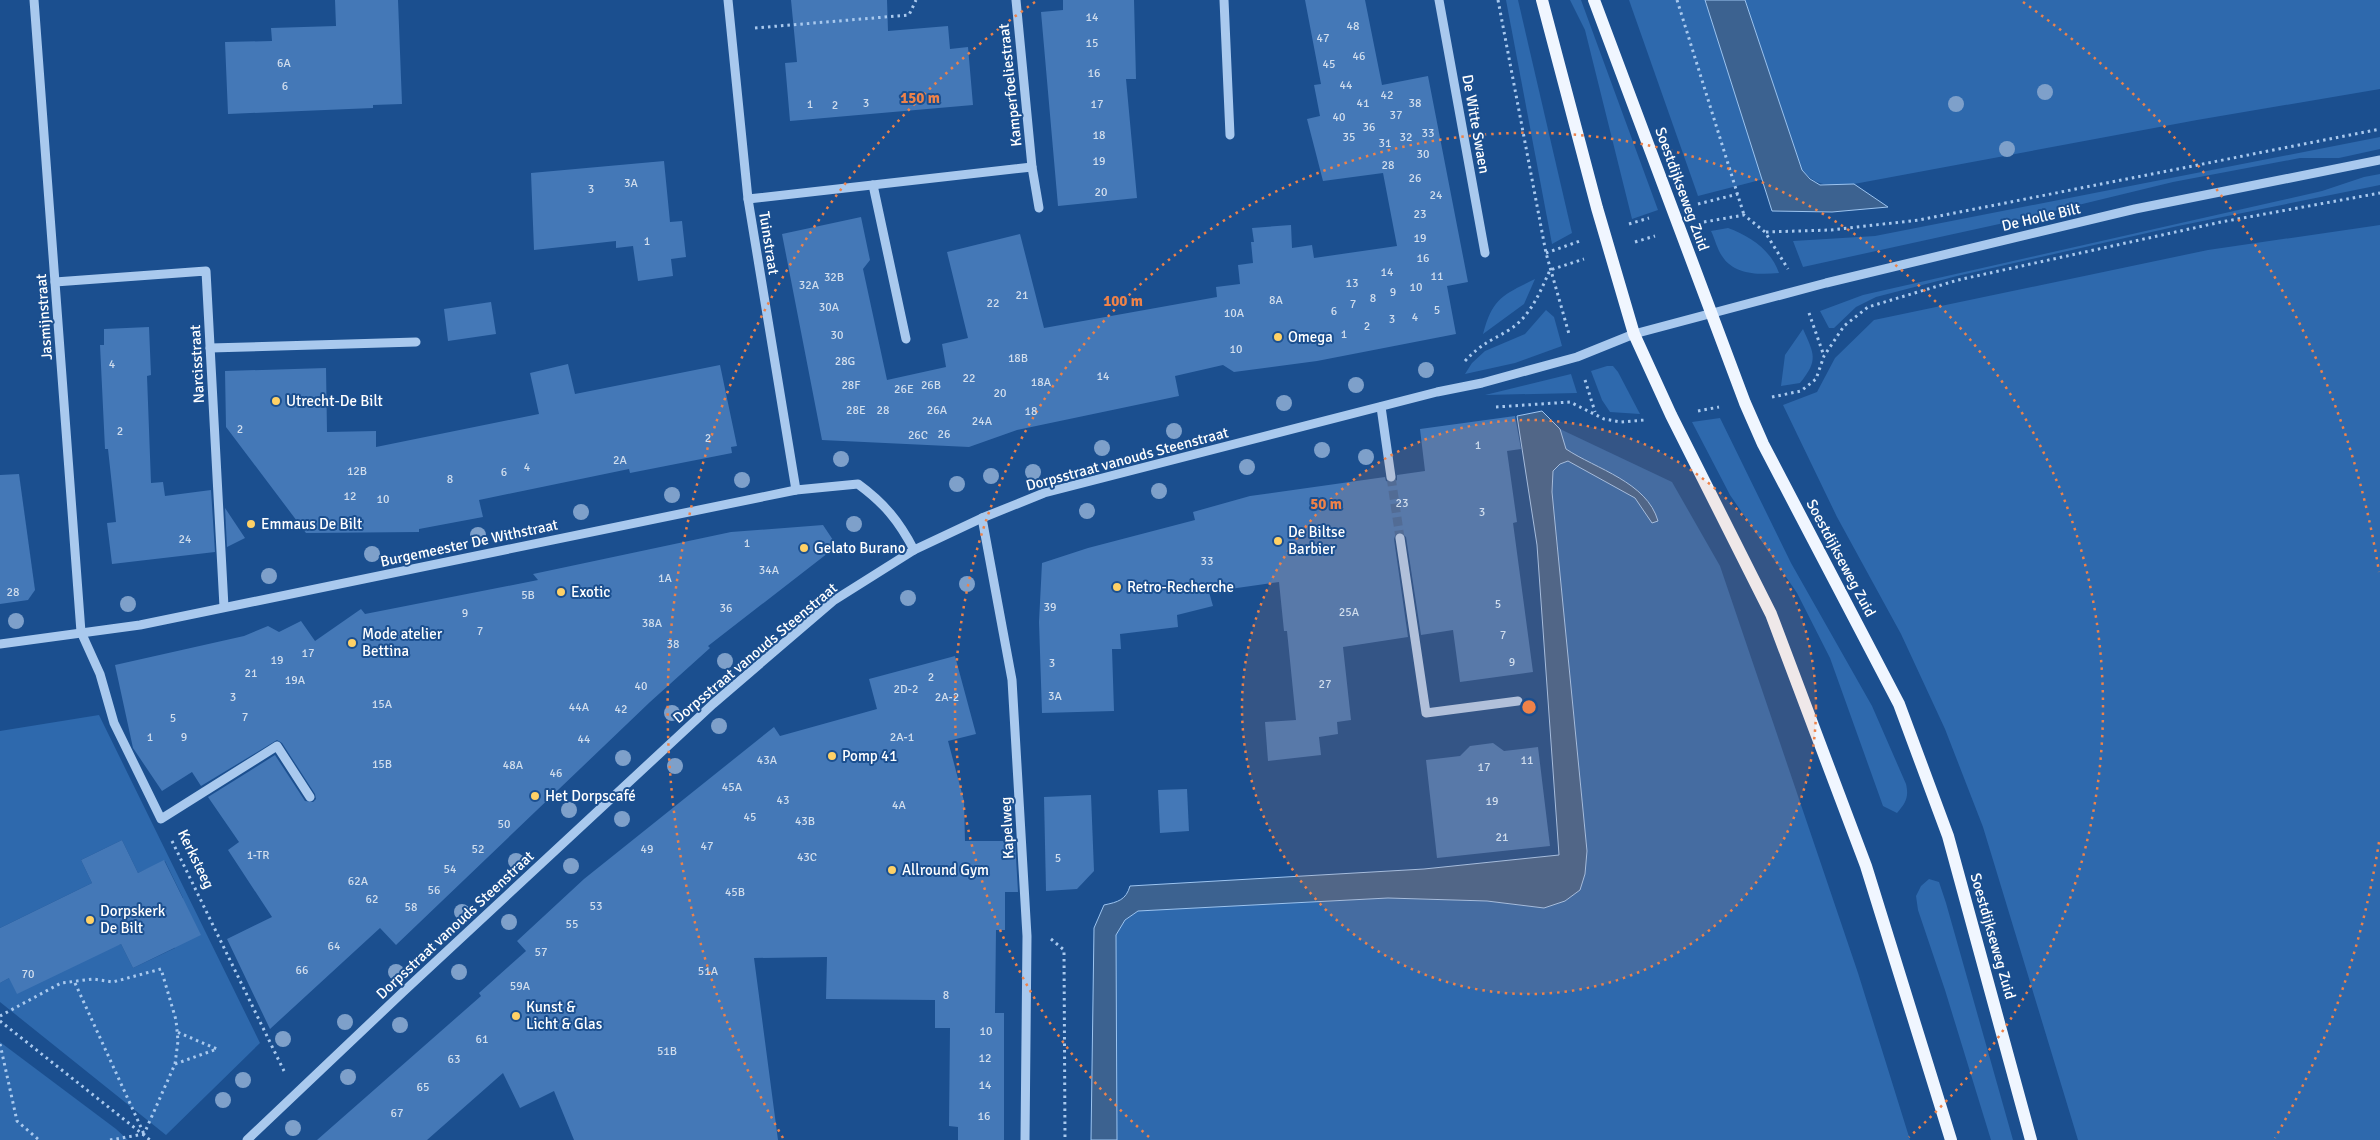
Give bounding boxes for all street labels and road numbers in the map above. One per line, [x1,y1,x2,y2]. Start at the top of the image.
street label: Kamperfoeliestraat [995,23,1025,147]
street label: De Witte Swaen [1458,73,1494,175]
street label: Soestdijkseweg Zuid [1651,125,1713,253]
street label: De Holle Bilt [2000,199,2082,235]
street label: Tuinstraat [755,210,783,276]
street label: Jasmijnstraat [32,273,56,361]
street label: Narcisstraat [186,324,208,404]
street label: Dorpsstraat vanouds Steenstraat [1024,423,1230,495]
street label: Soestdijkseweg Zuid [1802,496,1880,620]
street label: Burgemeester De Withstraat [378,515,560,571]
street label: Dorpsstraat vanouds Steenstraat [669,579,841,727]
street label: Kapelweg [996,796,1018,860]
street label: Kerksteeg [174,826,218,892]
street label: Dorpsstraat vanouds Steenstraat [372,847,538,1003]
street label: Soestdijkseweg Zuid [1966,871,2020,1001]

